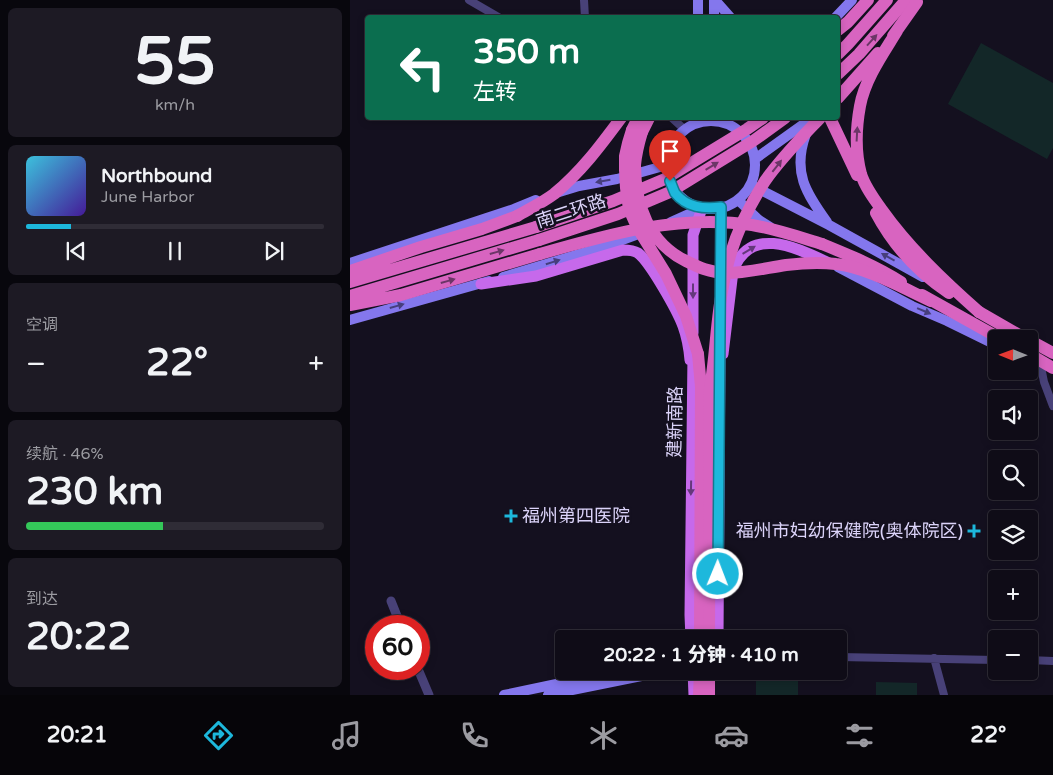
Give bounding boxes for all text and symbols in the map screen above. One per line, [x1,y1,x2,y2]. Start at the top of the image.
text: 55 [134,23,216,102]
text: 350 m [473,31,580,73]
one-way arrow [866,33,877,46]
icon: left [390,35,455,100]
text: 左转 [473,79,517,105]
text: km/h [155,95,195,115]
one-way arrow [854,125,862,141]
pin [649,130,691,181]
icon: arrive [656,137,684,165]
one-way arrow [771,160,782,173]
one-way arrow [705,162,718,171]
text: Northbound [101,165,212,187]
one-way arrow [594,178,610,186]
text: June Harbor [101,187,194,207]
street label: 南二环路 [533,189,609,233]
icon: previous [62,237,90,265]
icon: pause [161,237,189,265]
icon: next [260,237,288,265]
one-way arrow [743,245,756,254]
one-way arrow [490,248,505,256]
one-way arrow [881,253,895,261]
one-way arrow [546,257,561,265]
one-way arrow [441,277,456,285]
one-way arrow [689,283,697,299]
one-way arrow [390,302,405,310]
one-way arrow [917,307,931,315]
text: 空调 [26,315,58,335]
north arrow [988,330,1038,380]
map controls [988,330,1038,680]
text: 22° [146,340,208,386]
text: − [26,347,46,381]
text: + [308,347,324,381]
street label: 建新南路 [663,386,687,458]
button: sound [988,390,1038,440]
text: 续航 · 46% [26,444,104,464]
button: search [988,450,1038,500]
text: 230 km [26,469,163,515]
one-way arrow [687,480,695,496]
place label: 福州第四医院 [522,505,630,527]
marker: 福州第四医院 [504,509,518,523]
button: layers [988,510,1038,560]
place label: 福州市妇幼保健院(奥体院区) [736,520,963,542]
marker: 福州市妇幼保健院(奥体院区) [967,524,981,538]
position arrow [691,547,743,599]
button: + [988,570,1038,620]
text: 到达 [26,589,58,609]
text: 20:22 [26,614,131,660]
speed limit sign: 60 [365,615,430,680]
button: − [988,630,1038,680]
text: 20:22 · 1 分钟 · 410 m [603,644,799,666]
icon: directions [201,718,236,753]
icon: music [329,718,364,753]
icon: phone [457,718,492,753]
icon: climate [586,718,621,753]
icon: car [714,718,749,753]
icon: filters [842,718,877,753]
text: 20:21 [47,722,108,748]
text: 22° [970,722,1006,748]

